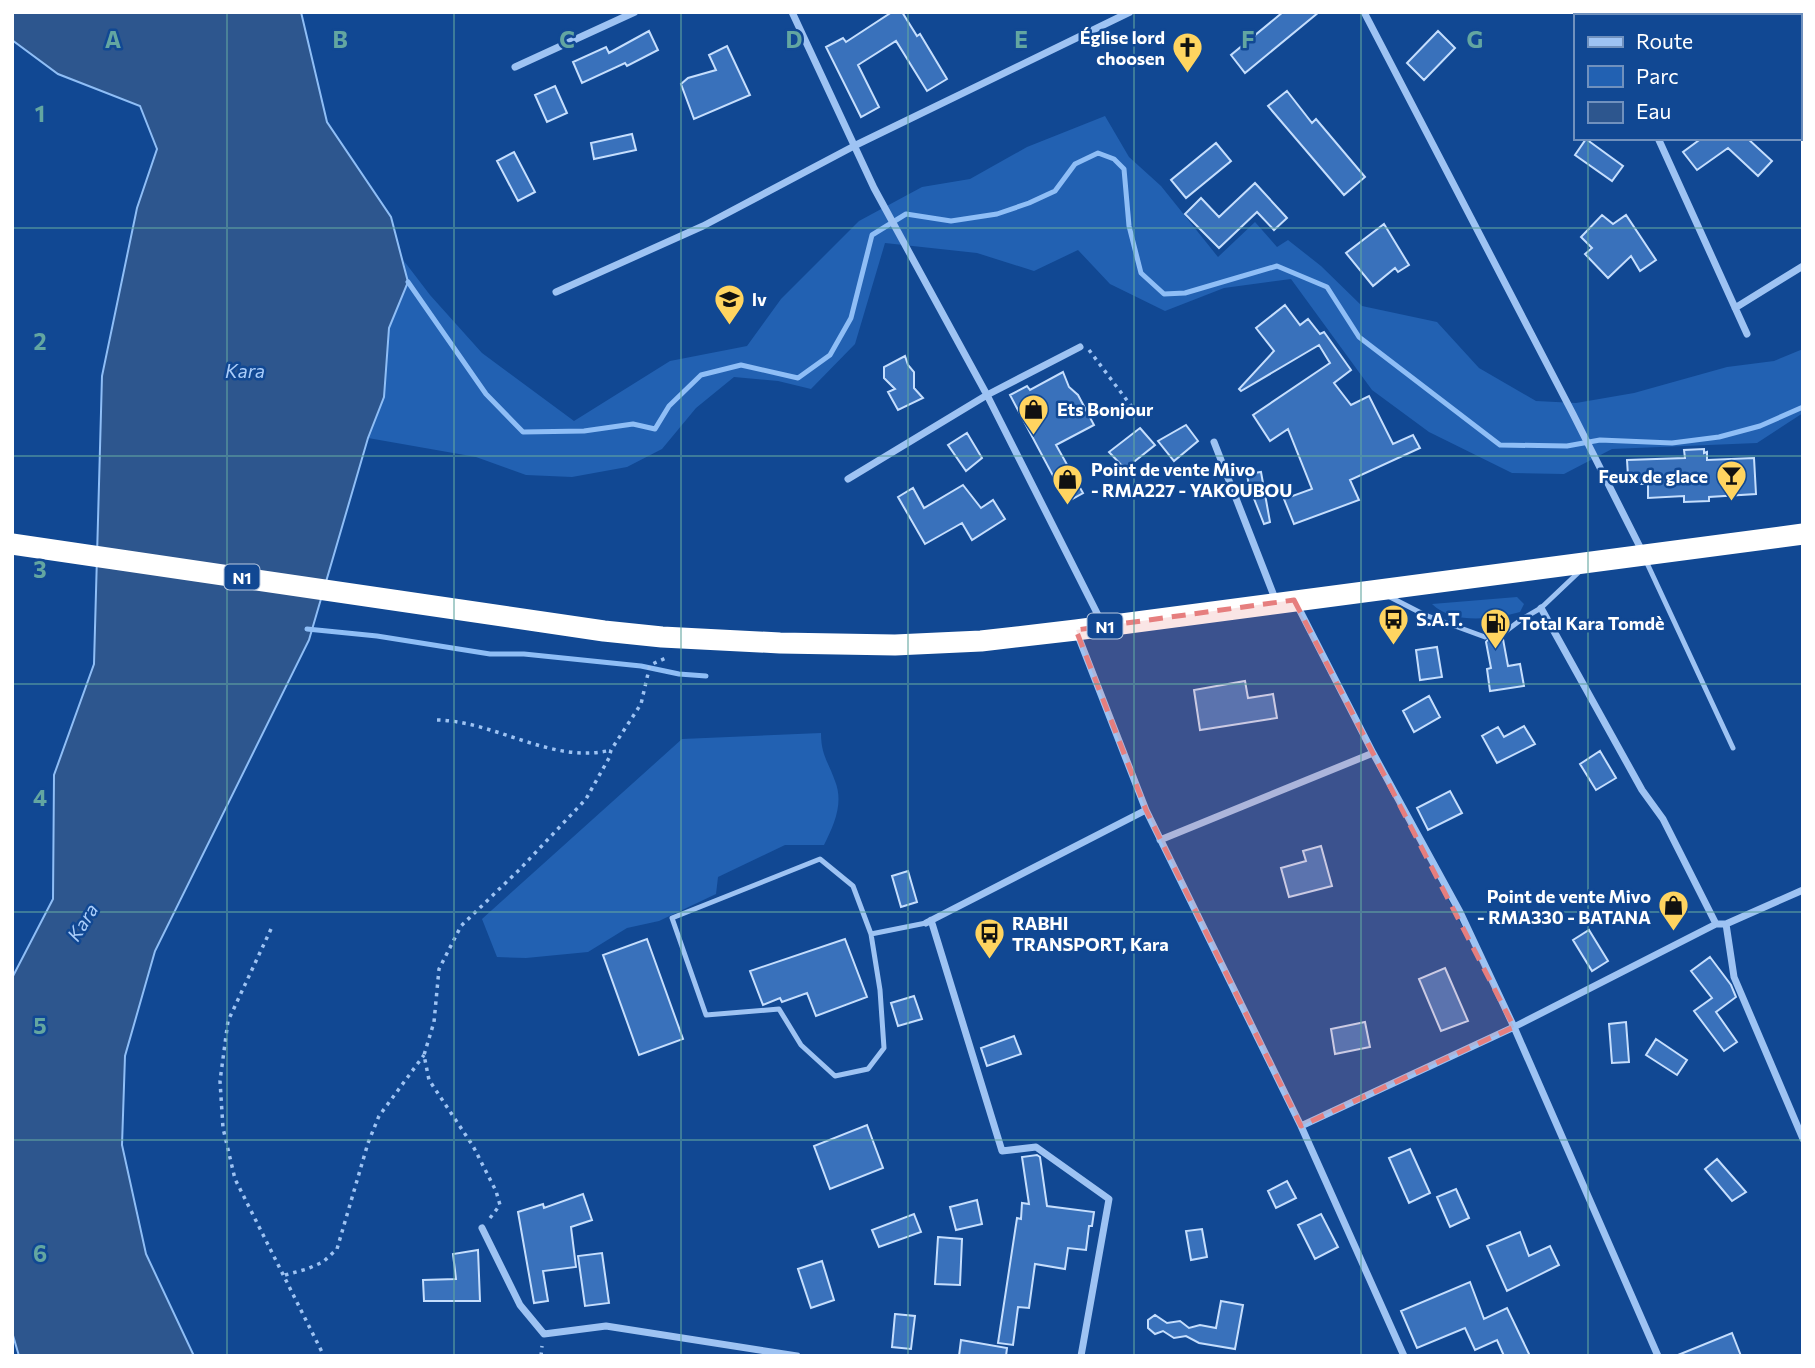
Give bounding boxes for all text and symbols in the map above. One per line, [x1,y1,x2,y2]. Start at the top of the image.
legend [1574,14,1801,140]
text: A [105,25,122,53]
text: B [332,25,348,53]
text: C [559,25,575,53]
text: D [786,25,803,53]
text: E [1014,25,1028,53]
text: F [1241,25,1255,53]
text: G [1467,25,1483,53]
place label: Église lord choosen [1080,26,1165,69]
text: Route [1636,28,1693,53]
church icon: Église lord choosen [1171,30,1205,74]
text: Parc [1636,63,1679,88]
text: Eau [1636,98,1671,123]
text: 1 [35,99,45,127]
school or university icon: lv [712,282,746,326]
place label: lv [752,288,767,310]
text: 2 [33,327,47,355]
water label: Kara [225,359,265,382]
shop icon: Ets Bonjour [1017,392,1051,436]
place label: Ets Bonjour [1057,398,1154,420]
place label: Point de vente Mivo - RMA227 - YAKOUBOU [1091,458,1292,501]
bar icon: Feux de glace [1714,459,1748,503]
shop icon: Point de vente Mivo - RMA227 - YAKOUBOU [1051,462,1085,506]
place label: Feux de glace [1598,465,1708,487]
text: 3 [33,555,47,583]
road number: N1 [224,564,260,590]
bus stop icon: S.A.T. [1376,602,1410,646]
fuel station icon: Total Kara Tomdè [1479,606,1513,650]
place label: S.A.T. [1416,608,1463,630]
place label: Total Kara Tomdè [1519,612,1664,634]
road number: N1 [1088,614,1122,638]
text: 4 [33,783,47,811]
place label: Point de vente Mivo - RMA330 - BATANA [1477,885,1651,928]
shop icon: Point de vente Mivo - RMA330 - BATANA [1657,889,1691,933]
water label: Kara [62,899,102,945]
place label: RABHI TRANSPORT, Kara [1012,912,1169,955]
bus stop icon: RABHI TRANSPORT, Kara [972,916,1006,960]
text: 5 [33,1011,47,1039]
text: 6 [33,1239,47,1267]

